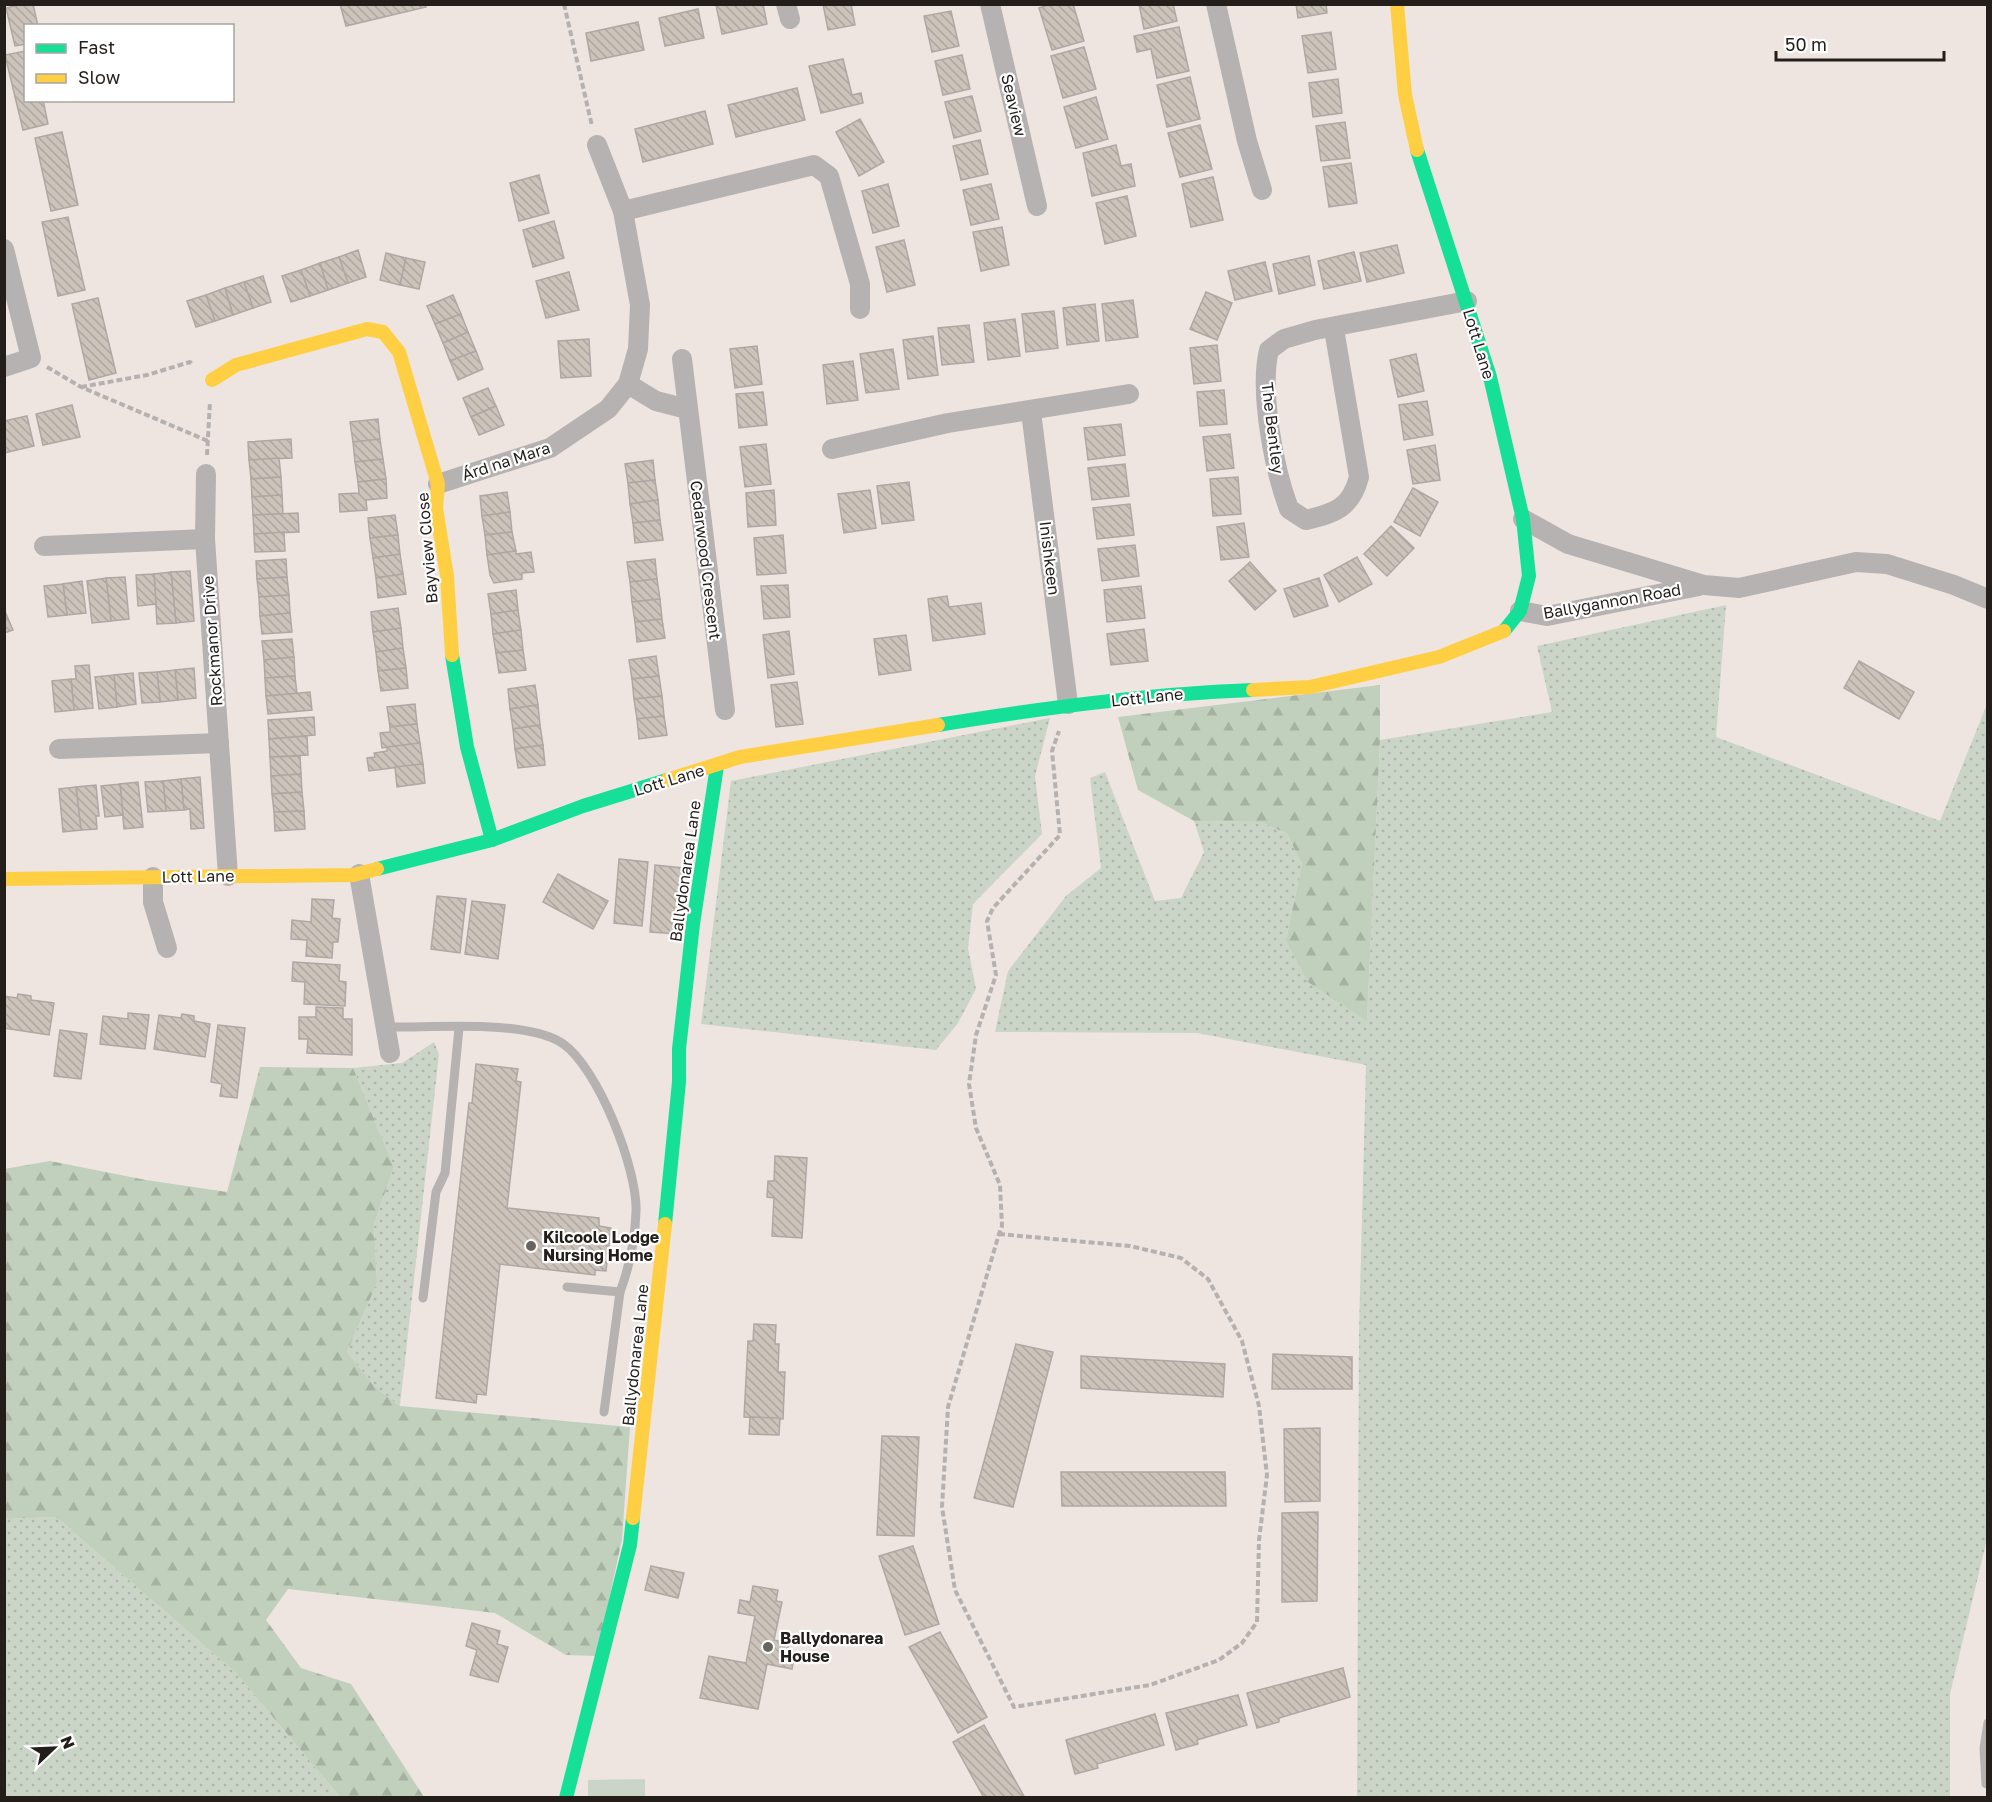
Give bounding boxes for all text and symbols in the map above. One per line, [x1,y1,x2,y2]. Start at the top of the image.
legend [24,24,234,102]
scale bar [1776,24,1944,62]
text: 50 m [1785,33,1827,55]
text: Fast [78,36,115,58]
text: Slow [78,66,121,88]
street label: Seaview [997,72,1031,138]
street label: Lott Lane [1459,306,1499,382]
street label: The Bentley [1257,381,1289,475]
street label: Árd na Mara [459,437,553,485]
street label: Cedarwood Crescent [686,479,726,641]
street label: Bayview Close [412,492,442,604]
street label: Inishkeen [1036,520,1064,596]
street label: Rockmanor Drive [197,575,227,707]
street label: Ballygannon Road [1542,579,1682,623]
street label: Lott Lane [1110,683,1184,711]
street label: Lott Lane [631,760,707,800]
street label: Ballydonarea Lane [665,799,705,943]
street label: Lott Lane [162,865,234,887]
place label: Kilcoole Lodge Nursing Home [543,1227,659,1265]
marker: Kilcoole Lodge Nursing Home [524,1239,538,1253]
street label: Ballydonarea Lane [618,1283,652,1427]
place label: Ballydonarea House [780,1628,883,1666]
marker: Ballydonarea House [761,1640,775,1654]
north arrow [24,1718,84,1778]
text: N [56,1733,79,1752]

